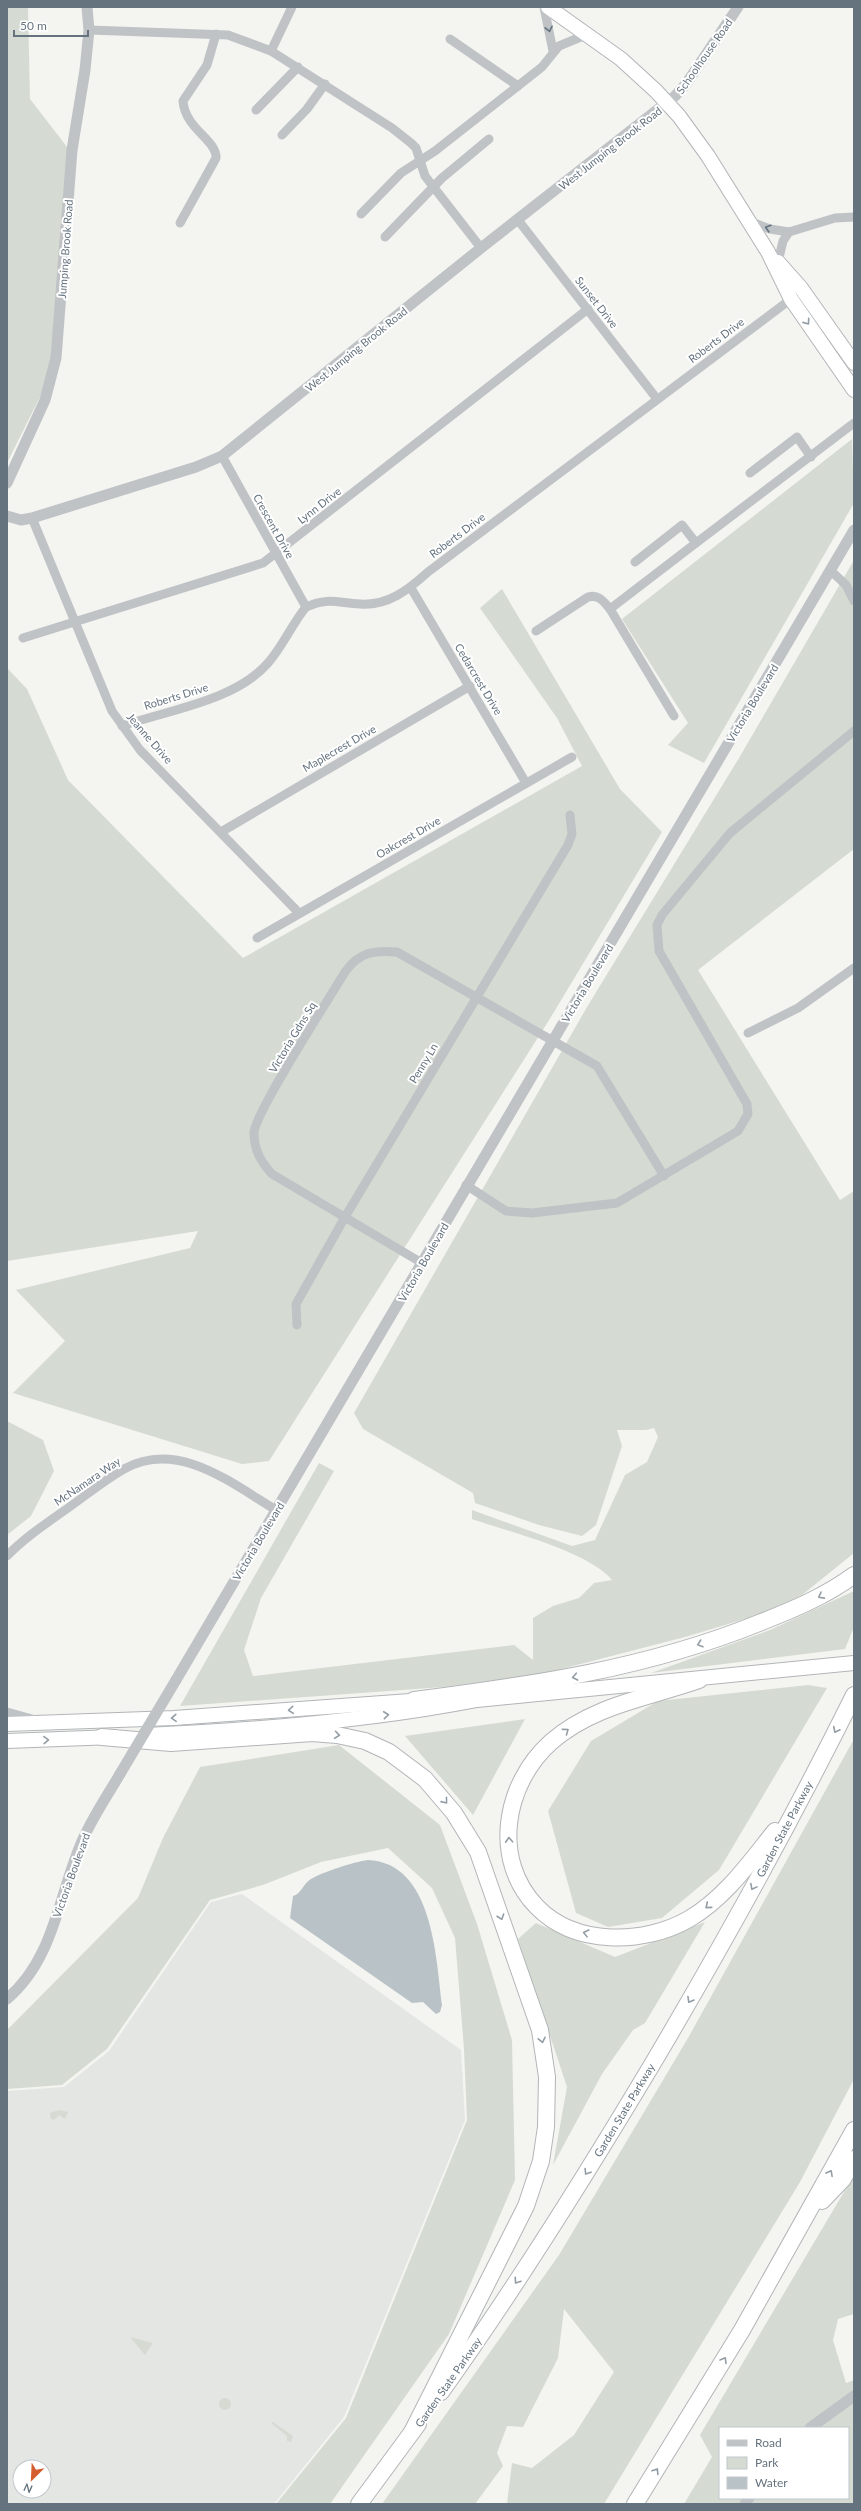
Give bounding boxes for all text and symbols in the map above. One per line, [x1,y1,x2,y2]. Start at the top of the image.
scale bar [14,12,88,38]
street label: Schoolhouse Road [673,16,735,96]
text: 50 m [20,18,47,33]
one-way arrow [545,26,553,32]
street label: West Jumping Brook Road [556,104,664,192]
street label: Jumping Brook Road [55,199,75,299]
one-way arrow [765,224,772,233]
street label: Sunset Drive [573,274,621,330]
street label: West Jumping Brook Road [303,304,409,394]
street label: Roberts Drive [686,315,747,365]
one-way arrow [802,318,809,325]
street label: Lynn Drive [295,484,343,526]
street label: Crescent Drive [251,492,297,561]
street label: Roberts Drive [427,510,488,560]
street label: Cedarcrest Drive [453,641,506,717]
street label: Victoria Boulevard [723,661,781,745]
street label: Roberts Drive [142,680,210,712]
street label: Jeanne Drive [124,710,176,766]
street label: Maplecrest Drive [300,722,378,774]
street label: Oakcrest Drive [374,813,443,861]
street label: Victoria Boulevard [558,941,616,1025]
street label: Victoria Gdns Sq [266,999,318,1075]
street label: Penny Ln [406,1041,440,1085]
street label: Victoria Boulevard [395,1220,451,1304]
street label: McNamara Way [51,1454,123,1508]
street label: Victoria Boulevard [229,1499,287,1583]
one-way arrow [818,1591,825,1598]
one-way arrow [697,1640,704,1648]
one-way arrow [571,1672,578,1680]
one-way arrow [288,1705,294,1714]
one-way arrow [383,1711,389,1720]
one-way arrow [171,1713,177,1722]
one-way arrow [834,1726,841,1733]
one-way arrow [562,1728,569,1735]
one-way arrow [333,1730,340,1739]
one-way arrow [43,1735,49,1744]
street label: Garden State Parkway [753,1778,815,1879]
one-way arrow [440,1796,447,1803]
street label: Victoria Boulevard [50,1831,92,1919]
one-way arrow [504,1837,513,1843]
one-way arrow [751,1883,758,1890]
one-way arrow [705,1901,712,1908]
one-way arrow [497,1913,505,1920]
one-way arrow [582,1929,589,1938]
one-way arrow [687,1996,694,2003]
one-way arrow [537,2037,545,2043]
street label: Garden State Parkway [591,2061,657,2159]
one-way arrow [584,2168,591,2175]
one-way arrow [826,2170,833,2177]
one-way arrow [515,2277,522,2284]
street label: Garden State Parkway [412,2334,484,2429]
one-way arrow [719,2357,726,2364]
legend [719,2427,849,2499]
text: Road [755,2435,782,2450]
text: Park [755,2455,779,2470]
north arrow [12,2459,52,2499]
one-way arrow [651,2468,659,2475]
text: Water [755,2475,788,2490]
text: N [21,2481,34,2496]

